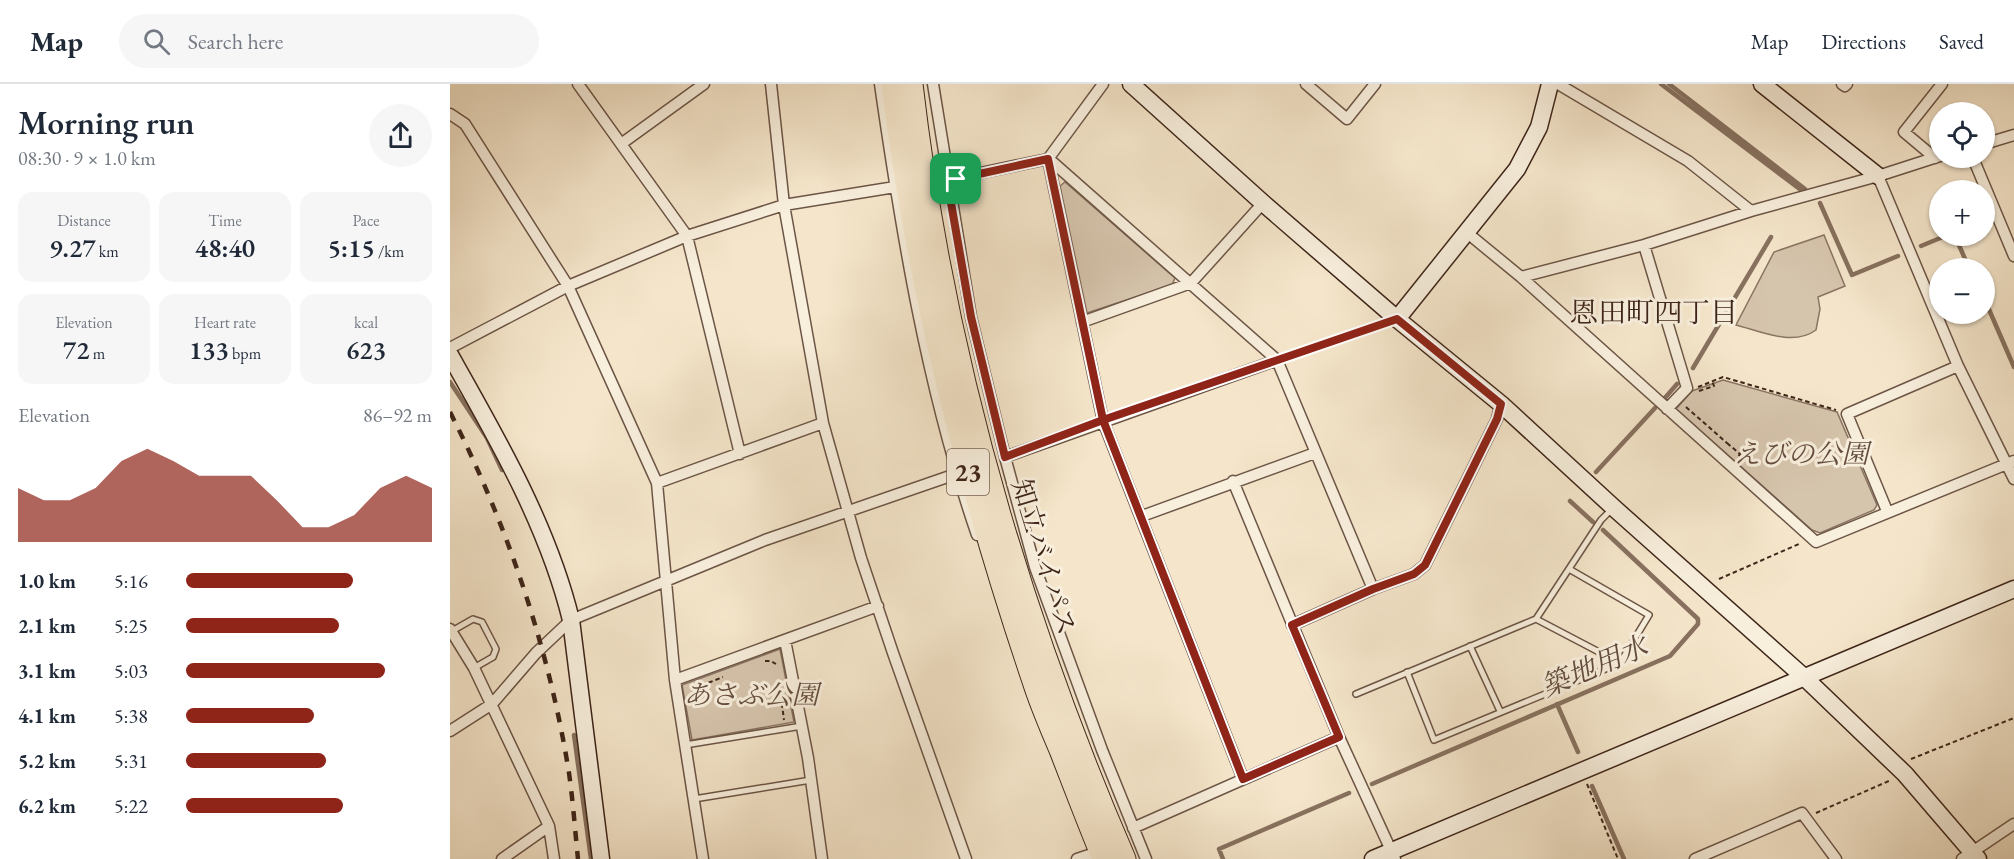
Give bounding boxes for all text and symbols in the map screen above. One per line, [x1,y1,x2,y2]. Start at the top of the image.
search box [119,14,539,68]
text: Map [30,23,83,59]
icon: search [140,25,173,58]
text: Search here [188,27,283,56]
text: Map [1751,28,1788,55]
text: Directions [1821,28,1906,55]
text: Saved [1939,28,1984,55]
text: Morning run [18,101,195,144]
map controls [1929,102,1995,324]
button: locate [1929,102,1995,168]
button: share [369,104,432,167]
text: 08:30 · 9 × 1.0 km [18,145,156,171]
pin [930,153,981,204]
icon: arrive [939,162,972,195]
button: + [1929,180,1995,246]
text: Distance [57,210,111,231]
text: Time [208,210,242,231]
text: Pace [353,210,379,231]
text: 9.27 [49,231,96,265]
text: 48:40 [195,231,255,265]
text: 5:15 [328,231,375,265]
text: km [96,241,119,262]
text: /km [375,241,404,262]
button: − [1929,258,1995,324]
district label: 恩田町四丁目 [1570,294,1738,330]
text: Elevation [55,312,113,333]
text: Heart rate [194,312,256,333]
text: kcal [354,312,378,333]
text: 72 [63,333,90,367]
text: 133 [189,333,229,367]
text: 623 [346,333,386,367]
text: m [90,343,105,364]
text: bpm [229,343,261,364]
text: Elevation [18,402,90,428]
text: 86–92 m [363,402,432,428]
park label: えびの公園 [1734,436,1872,471]
road number: 23 [947,449,989,495]
street label: 知立バイパス [1004,475,1085,639]
text: 1.0 km [18,568,76,594]
text: 5:16 [114,568,148,594]
text: 2.1 km [18,613,76,639]
text: 5:25 [114,613,148,639]
water label: 築地用水 [1535,626,1655,704]
text: 3.1 km [18,658,76,684]
text: 5:03 [114,658,148,684]
park label: あさぶ公園 [684,677,822,712]
text: 4.1 km [18,703,76,729]
text: 5:38 [114,703,148,729]
text: 5.2 km [18,748,76,774]
text: 5:31 [114,748,148,774]
text: 6.2 km [18,793,76,819]
text: 5:22 [114,793,148,819]

